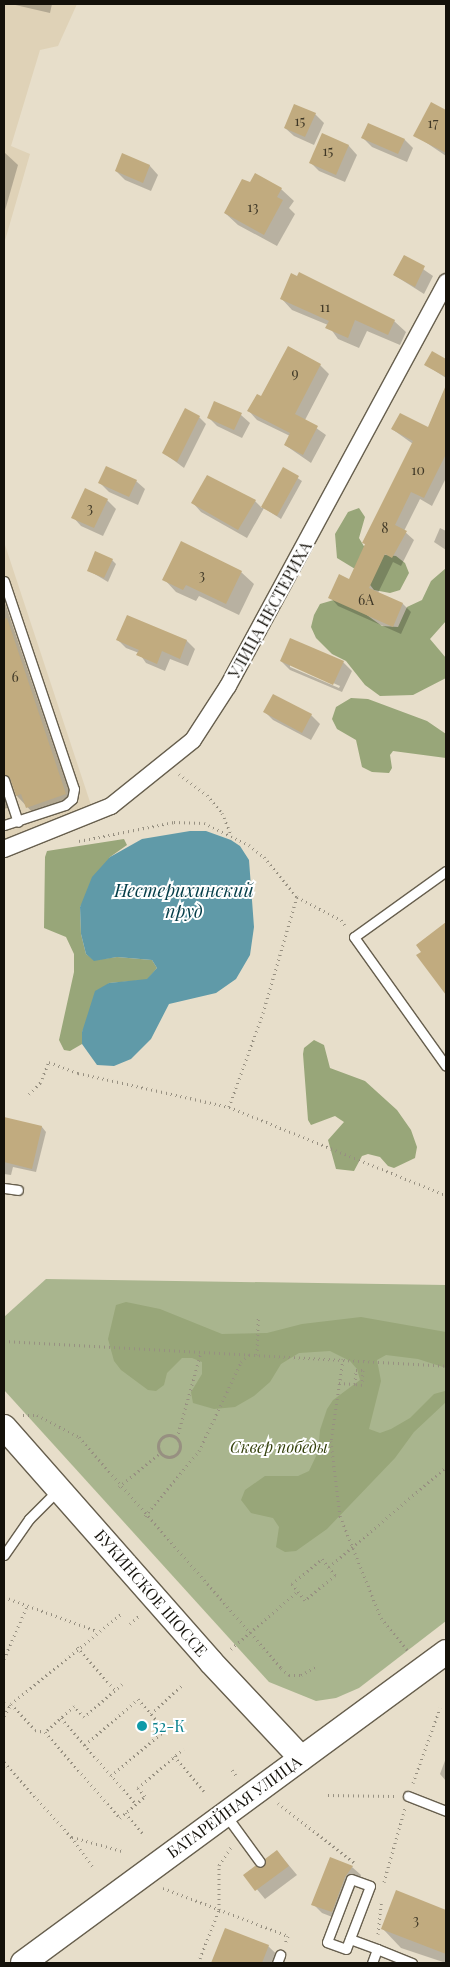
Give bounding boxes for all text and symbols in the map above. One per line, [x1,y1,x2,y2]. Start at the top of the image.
house number: 15 [295,113,305,129]
house number: 17 [428,115,438,131]
house number: 15 [323,143,333,159]
house number: 13 [247,199,259,215]
house number: 11 [320,299,330,315]
house number: 9 [291,365,299,381]
house number: 10 [411,462,425,478]
house number: 3 [87,500,93,516]
house number: 8 [381,520,389,536]
street label: УЛИЦА НЕСТЕРИХА [224,538,316,682]
house number: 3 [199,567,205,583]
house number: 6А [358,592,374,608]
house number: 6 [11,669,19,685]
water label: Нестерихинский пруд [114,880,254,922]
park label: Сквер победы [230,1437,328,1457]
street label: БУКИНСКОЕ ШОССЕ [91,1526,211,1660]
place label: 52-К [152,1716,185,1736]
marker: 52-К [136,1720,148,1732]
street label: БАТАРЕЙНАЯ УЛИЦА [163,1752,305,1862]
house number: 3 [413,1912,419,1928]

